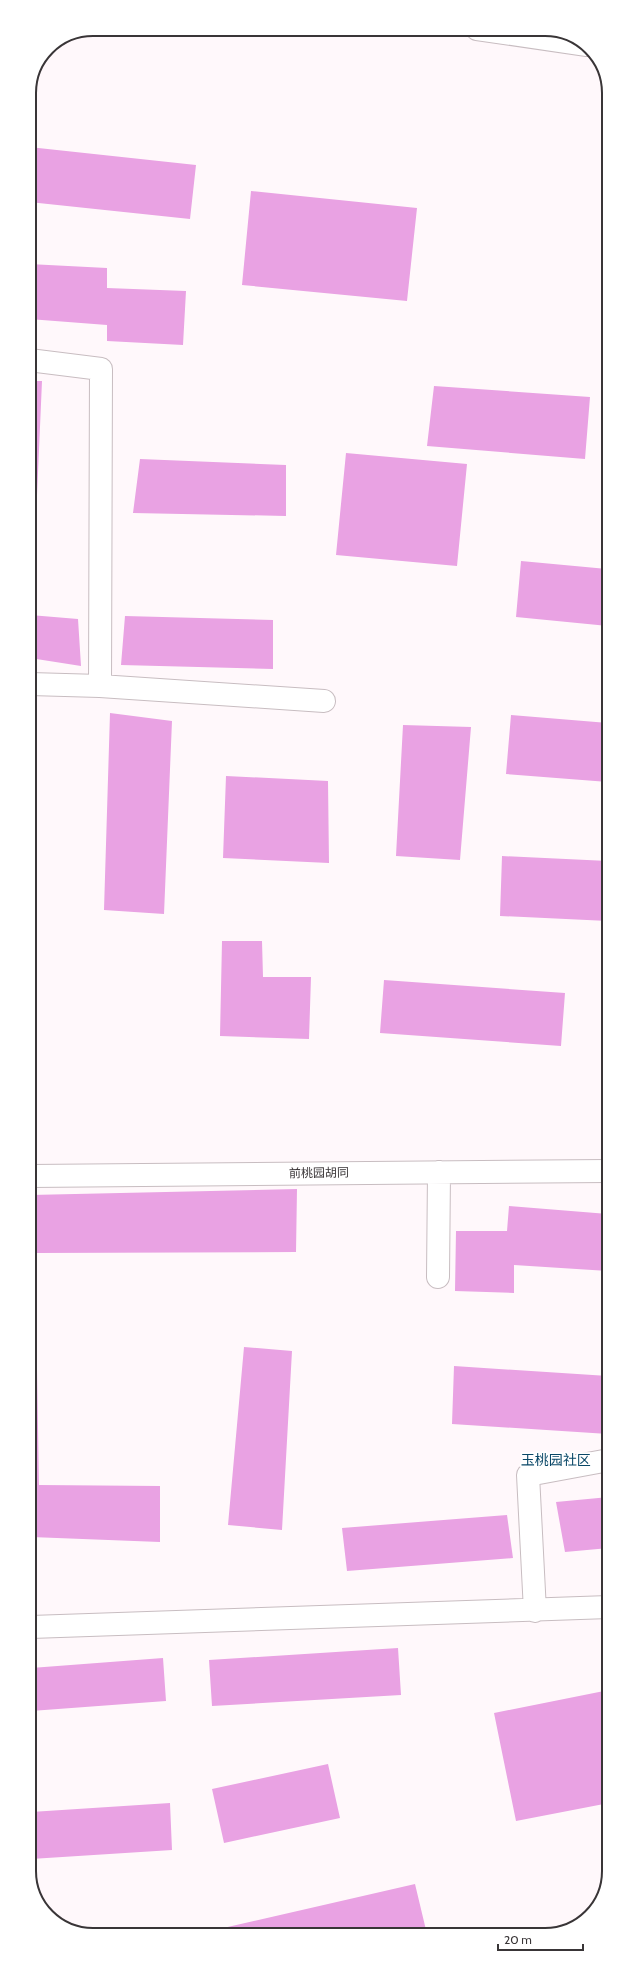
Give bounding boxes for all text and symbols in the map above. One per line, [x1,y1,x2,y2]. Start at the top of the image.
street label: 前桃园胡同 [289,1164,349,1181]
district label: 玉桃园社区 [521,1451,591,1469]
scale bar [498,1926,583,1952]
text: 20 m [504,1932,532,1947]

